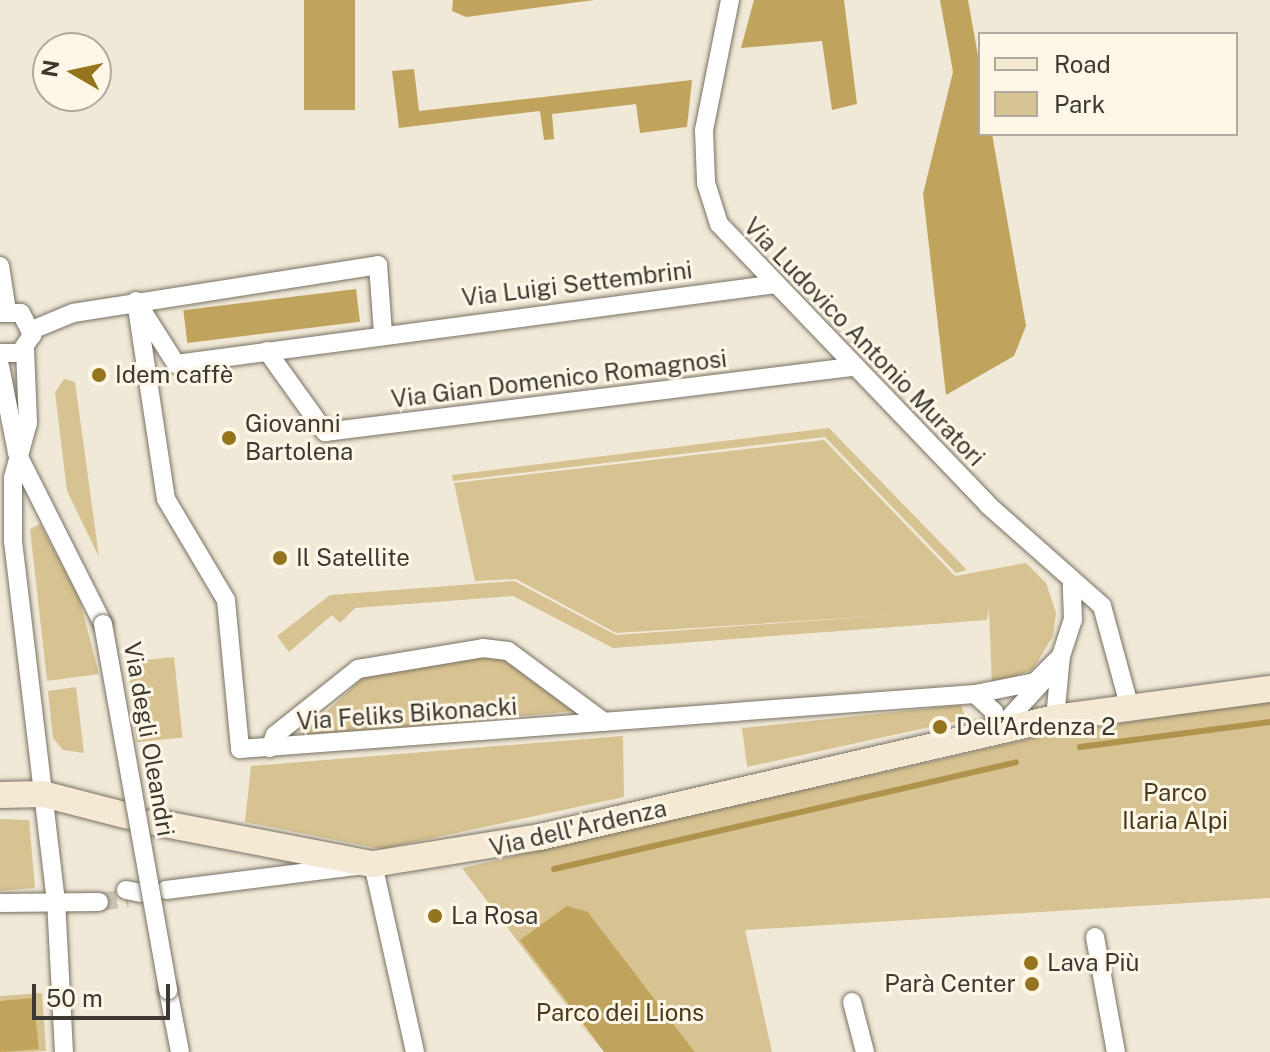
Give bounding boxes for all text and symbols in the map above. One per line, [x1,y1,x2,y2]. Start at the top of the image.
north arrow [32,32,112,112]
legend [978,32,1238,136]
text: Road [1054,50,1111,78]
text: N [36,58,64,79]
text: Park [1054,90,1105,118]
street label: Via Ludovico Antonio Muratori [738,212,990,472]
street label: Via Luigi Settembrini [460,256,694,312]
street label: Via Gian Domenico Romagnosi [389,344,729,414]
place label: Idem caffè [115,361,234,389]
marker: Idem caffè [90,366,108,384]
place label: Giovanni Bartolena [245,410,353,466]
marker: Giovanni Bartolena [220,429,238,447]
place label: Il Satellite [296,544,410,572]
marker: Il Satellite [271,549,289,567]
street label: Via degli Oleandri [118,639,180,839]
street label: Via Feliks Bikonacki [296,692,518,736]
place label: Dell’Ardenza 2 [956,713,1116,741]
marker: Dell’Ardenza 2 [931,718,949,736]
park label: Parco Ilaria Alpi [1122,779,1228,835]
street label: Via dell'Ardenza [487,794,669,862]
place label: La Rosa [451,902,538,930]
marker: La Rosa [426,907,444,925]
place label: Lava Più [1047,949,1139,977]
marker: Lava Più [1022,954,1040,972]
scale bar [36,968,174,1018]
place label: Parà Center [884,970,1016,998]
marker: Parà Center [1023,975,1041,993]
text: 50 m [46,984,103,1012]
park label: Parco dei Lions [536,999,704,1027]

